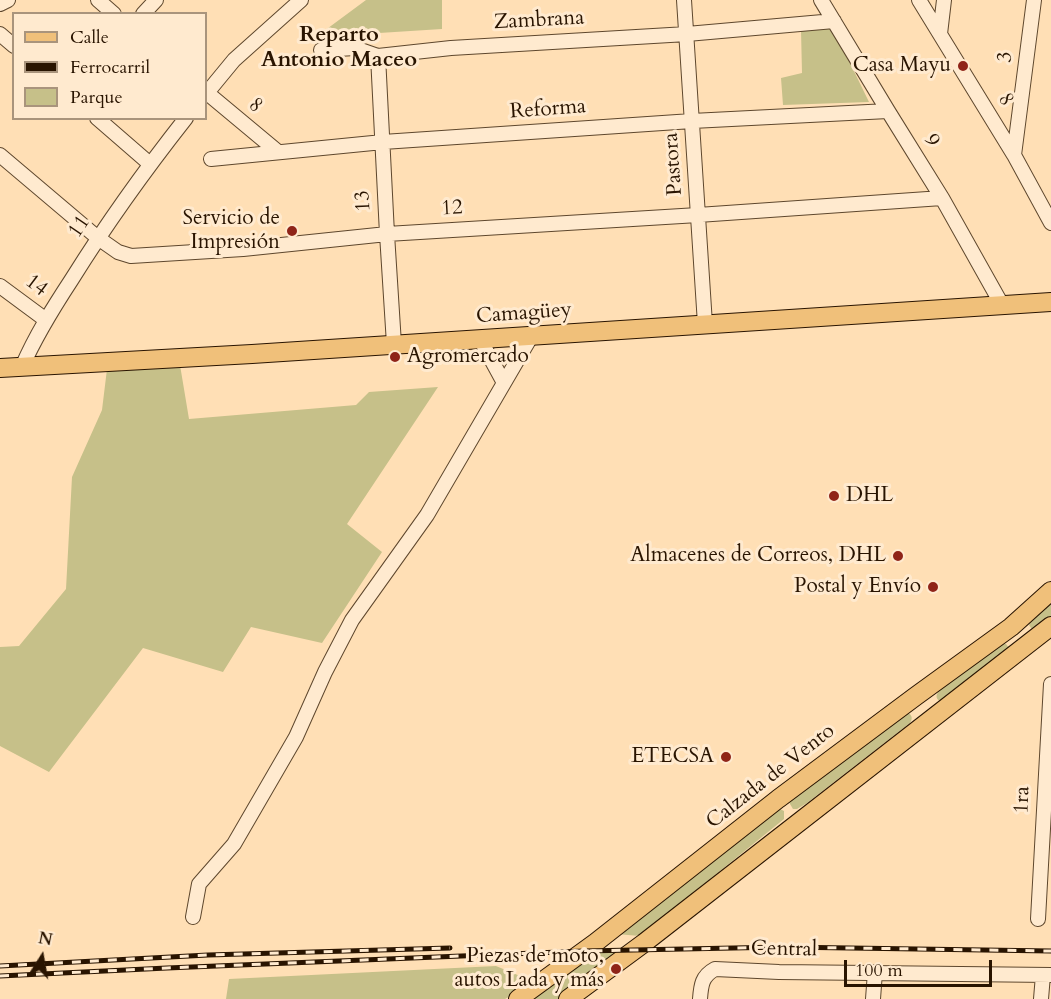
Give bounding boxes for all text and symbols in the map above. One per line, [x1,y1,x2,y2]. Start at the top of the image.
street label: Zambrana [493,6,585,36]
legend [12,12,207,120]
district label: Reparto Antonio Maceo [261,23,417,74]
text: Calle [70,25,109,50]
street label: 3 [993,50,1019,64]
place label: Casa Mayu [853,53,951,79]
text: Ferrocarril [70,55,150,80]
marker: Casa Mayu [956,59,970,73]
text: Parque [70,85,123,110]
street label: 8 [991,89,1019,111]
street label: 8 [243,93,267,119]
street label: Reforma [509,95,587,125]
street label: 9 [917,130,945,152]
street label: Pastora [659,132,689,196]
street label: 13 [351,190,377,212]
street label: 12 [441,196,463,222]
place label: Servicio de Impresión [183,206,280,256]
street label: 11 [64,211,96,243]
marker: Servicio de Impresión [285,224,299,238]
street label: 14 [20,269,52,303]
street label: Camagüey [475,298,573,330]
place label: Agromercado [407,344,529,370]
marker: Agromercado [388,350,402,364]
place label: DHL [846,483,893,509]
marker: DHL [827,489,841,503]
place label: Almacenes de Correos, DHL [630,543,886,569]
marker: Almacenes de Correos, DHL [891,549,905,563]
place label: Postal y Envío [794,574,921,600]
marker: Postal y Envío [926,580,940,594]
street label: Calzada de Vento [702,719,840,835]
place label: ETECSA [631,744,714,770]
marker: ETECSA [719,750,733,764]
street label: 1ra [1010,786,1036,814]
north arrow [12,927,72,987]
text: N [37,927,54,951]
street label: Central [751,937,817,963]
place label: Piezas de moto, autos Lada y más [454,944,604,994]
scale bar [847,948,996,986]
text: 100 m [855,958,903,983]
marker: Piezas de moto, autos Lada y más [609,962,623,976]

